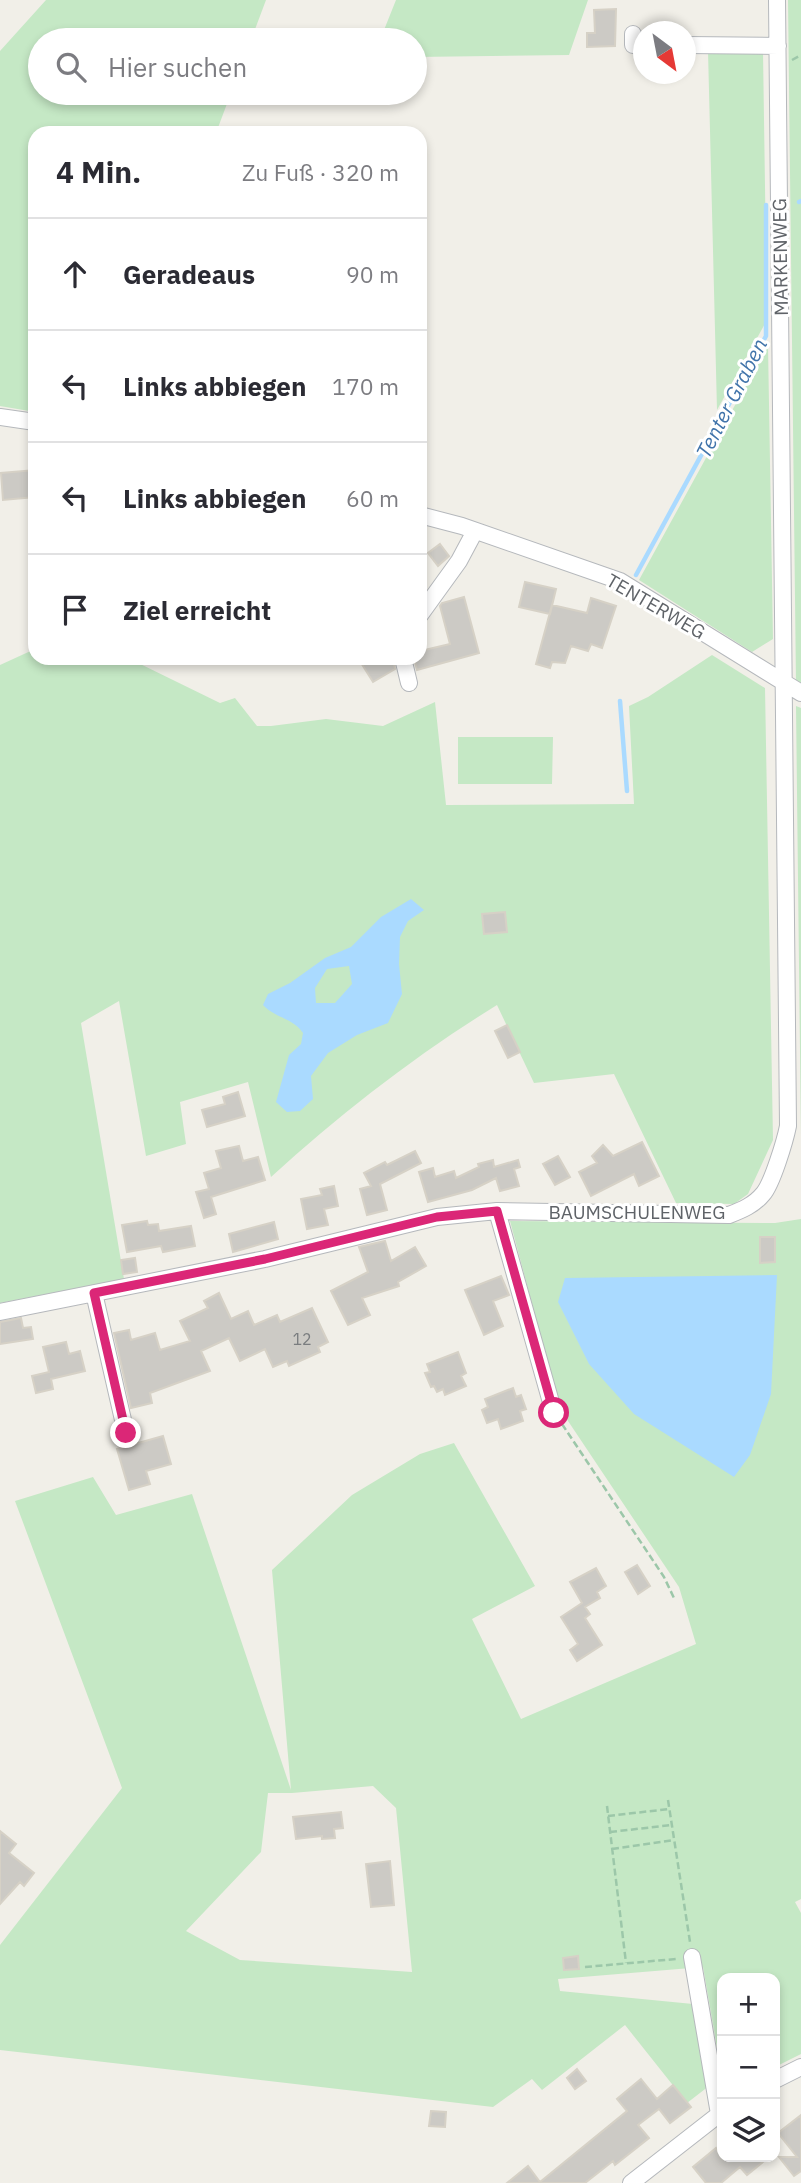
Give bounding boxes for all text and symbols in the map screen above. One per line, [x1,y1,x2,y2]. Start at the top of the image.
north arrow [633,21,696,84]
search box [28,28,427,105]
icon: search [52,48,90,86]
text: Hier suchen [108,50,247,84]
text: 4 Min. [56,152,141,191]
text: Zu Fuß · 320 m [242,157,399,187]
street label: MARKENWEG [767,198,793,316]
icon: ahead [56,255,94,293]
text: Geradeaus [123,257,255,291]
text: 90 m [346,259,399,289]
water label: Tenter Graben [689,333,773,463]
icon: left [56,367,94,405]
text: Links abbiegen [123,369,306,403]
text: 170 m [332,371,399,401]
icon: left [56,479,94,517]
text: Links abbiegen [123,481,306,515]
text: 60 m [346,483,399,513]
street label: TENTERWEG [602,568,710,644]
icon: arrive [56,591,94,629]
text: Ziel erreicht [123,593,271,627]
street label: BAUMSCHULENWEG [549,1200,725,1224]
house number: 12 [292,1329,312,1349]
route start [538,1397,569,1428]
route end [110,1417,141,1448]
map controls [717,1973,780,2162]
button: + [717,1973,780,2036]
button: − [717,2036,780,2099]
button: layers [717,2099,780,2162]

